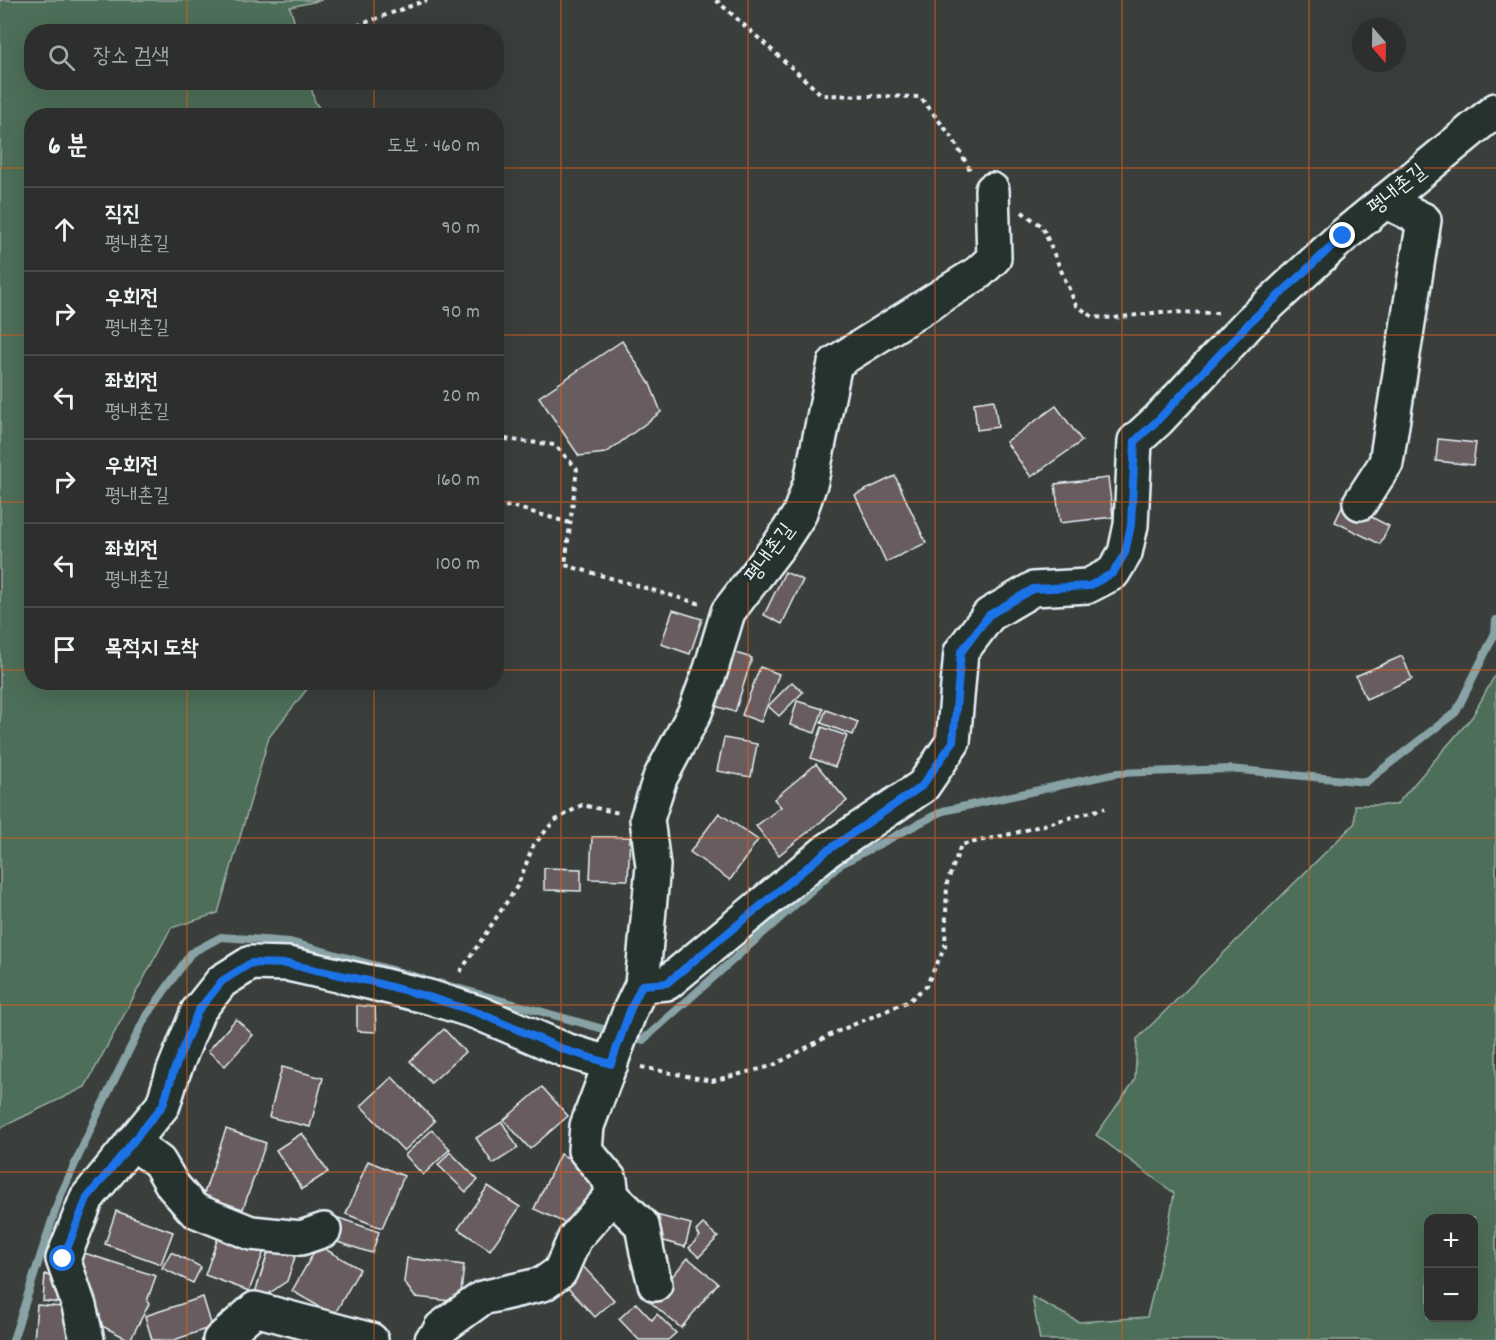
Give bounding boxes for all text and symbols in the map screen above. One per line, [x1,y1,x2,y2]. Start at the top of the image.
north arrow [1352,18,1406,72]
search box [24,24,504,90]
icon: search [45,41,78,74]
text: 장소 검색 [93,42,169,73]
text: 6 분 [48,129,88,166]
text: 도보 · 460 m [387,133,480,161]
street label: 평내촌길 [1362,158,1434,224]
text: 직진 [105,200,140,231]
icon: ahead [48,213,81,246]
text: 90 m [442,215,480,243]
route end [1329,222,1355,248]
text: 평내촌길 [105,231,169,259]
text: 우회전 [105,284,158,315]
icon: right [48,297,81,330]
text: 90 m [442,299,480,327]
text: 평내촌길 [105,315,169,343]
text: 좌회전 [105,368,158,399]
icon: left [48,381,81,414]
text: 20 m [442,383,480,411]
text: 평내촌길 [105,399,169,427]
text: 우회전 [105,452,158,483]
icon: right [48,465,81,498]
text: 160 m [437,467,480,495]
text: 평내촌길 [105,483,169,511]
street label: 평내촌길 [739,518,803,590]
text: 좌회전 [105,536,158,567]
icon: left [48,549,81,582]
text: 100 m [436,551,480,579]
text: 평내촌길 [105,567,169,595]
icon: arrive [48,633,81,666]
text: 목적지 도착 [105,634,199,665]
map controls [1424,1214,1478,1322]
button: + [1424,1214,1478,1268]
route start [49,1245,75,1271]
button: − [1424,1268,1478,1322]

